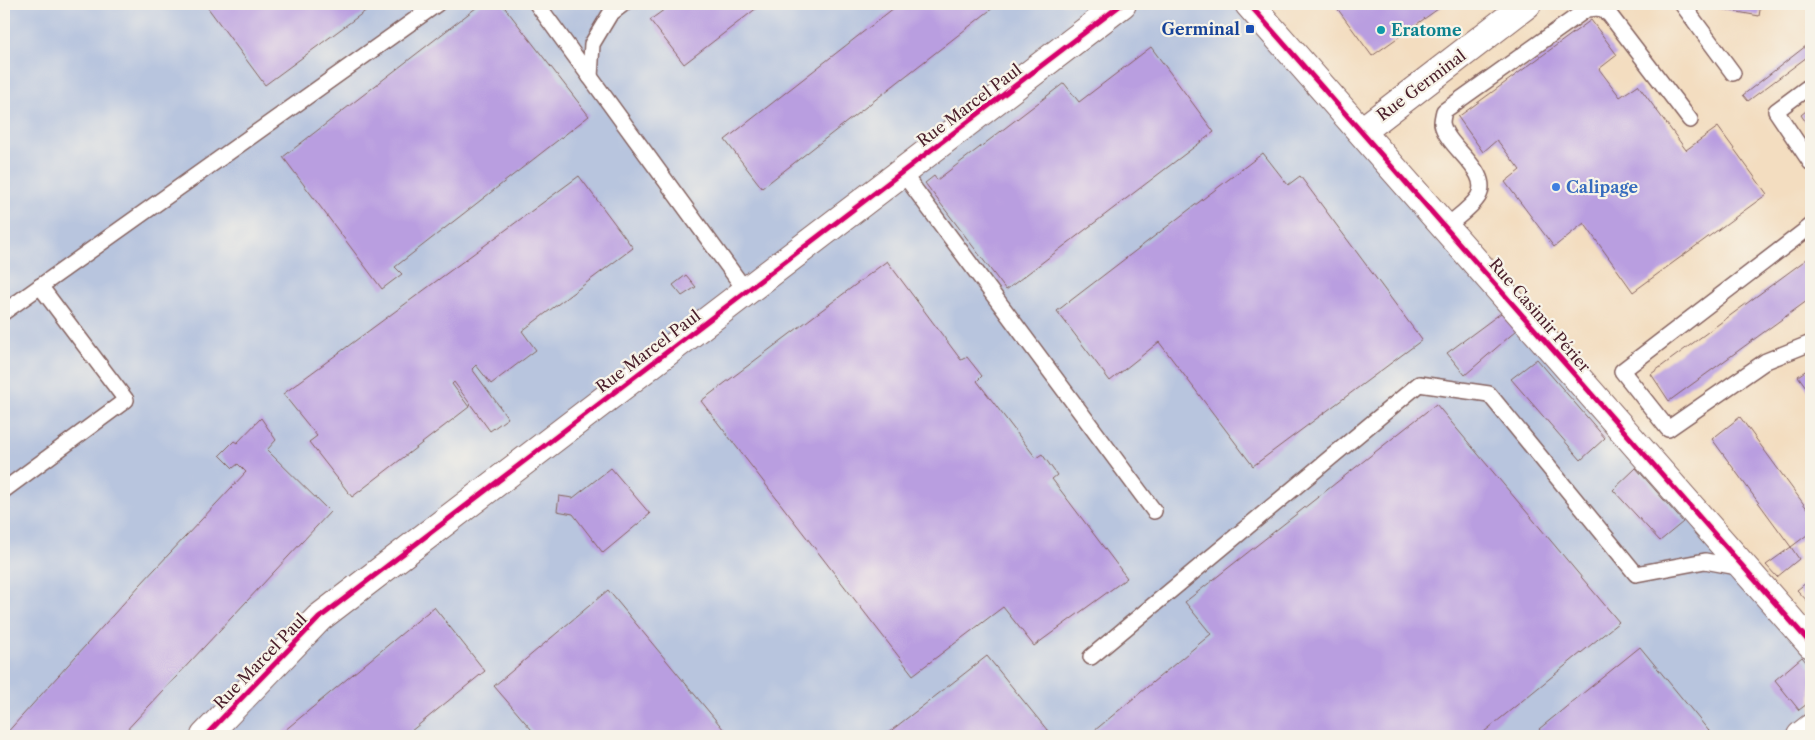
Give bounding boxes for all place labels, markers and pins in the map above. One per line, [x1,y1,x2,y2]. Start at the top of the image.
place label: Germinal [1162,19,1240,39]
place label: Eratome [1391,20,1462,40]
marker: Germinal [1244,23,1256,35]
marker: Eratome [1375,24,1387,36]
place label: Calipage [1566,177,1639,197]
marker: Calipage [1550,181,1562,193]

